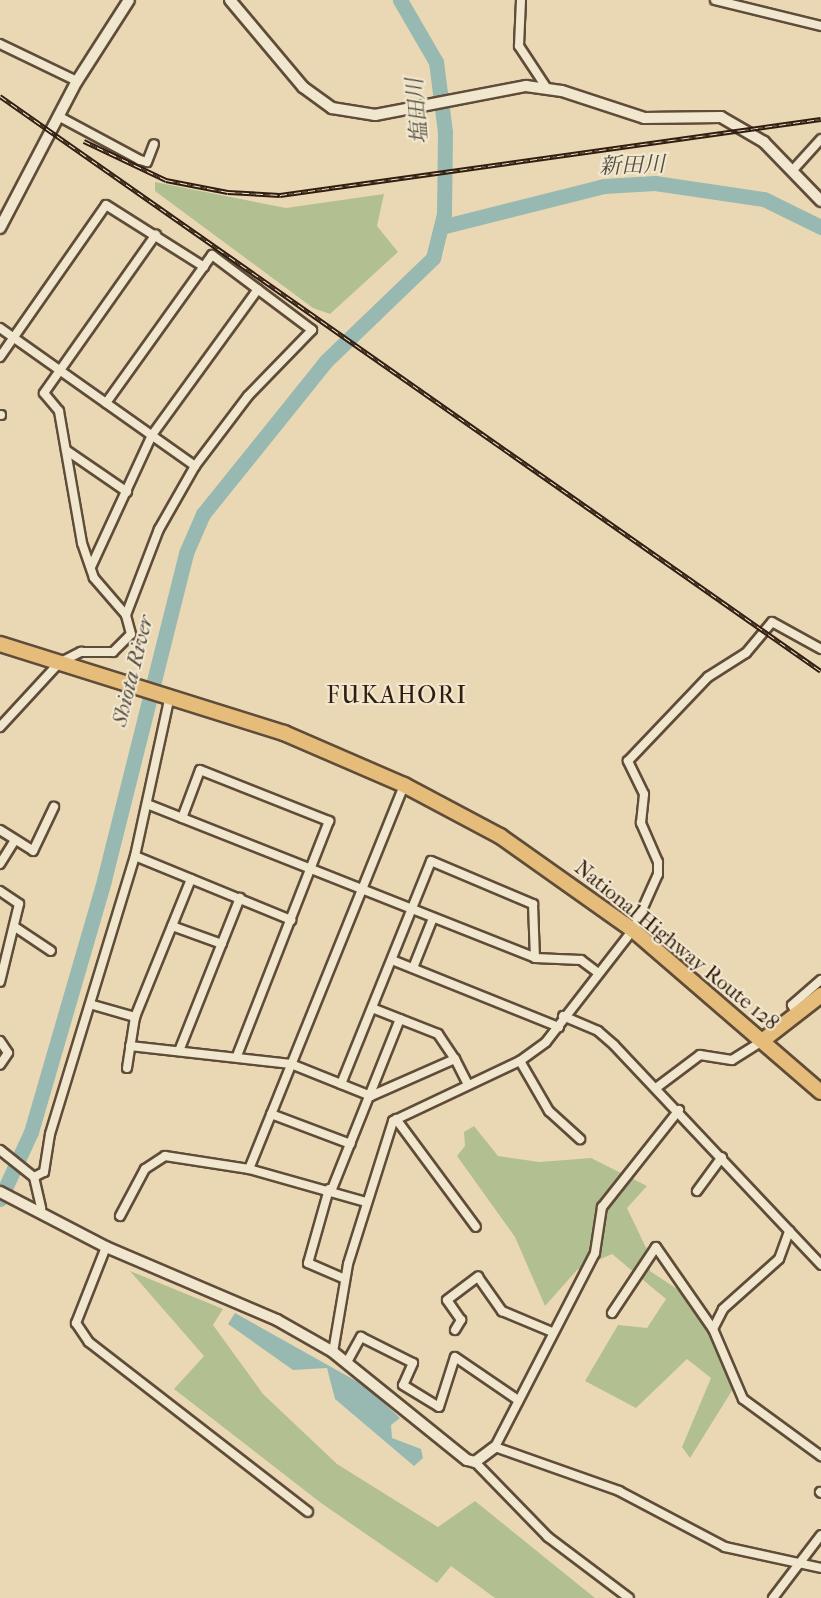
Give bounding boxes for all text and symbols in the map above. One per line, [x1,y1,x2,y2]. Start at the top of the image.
water label: 塩田川 [402,77,434,145]
water label: 新田川 [599,152,665,180]
water label: Shiota River [106,613,160,729]
district label: FUKAHORI [327,682,467,710]
street label: National Highway Route 128 [570,855,784,1035]

